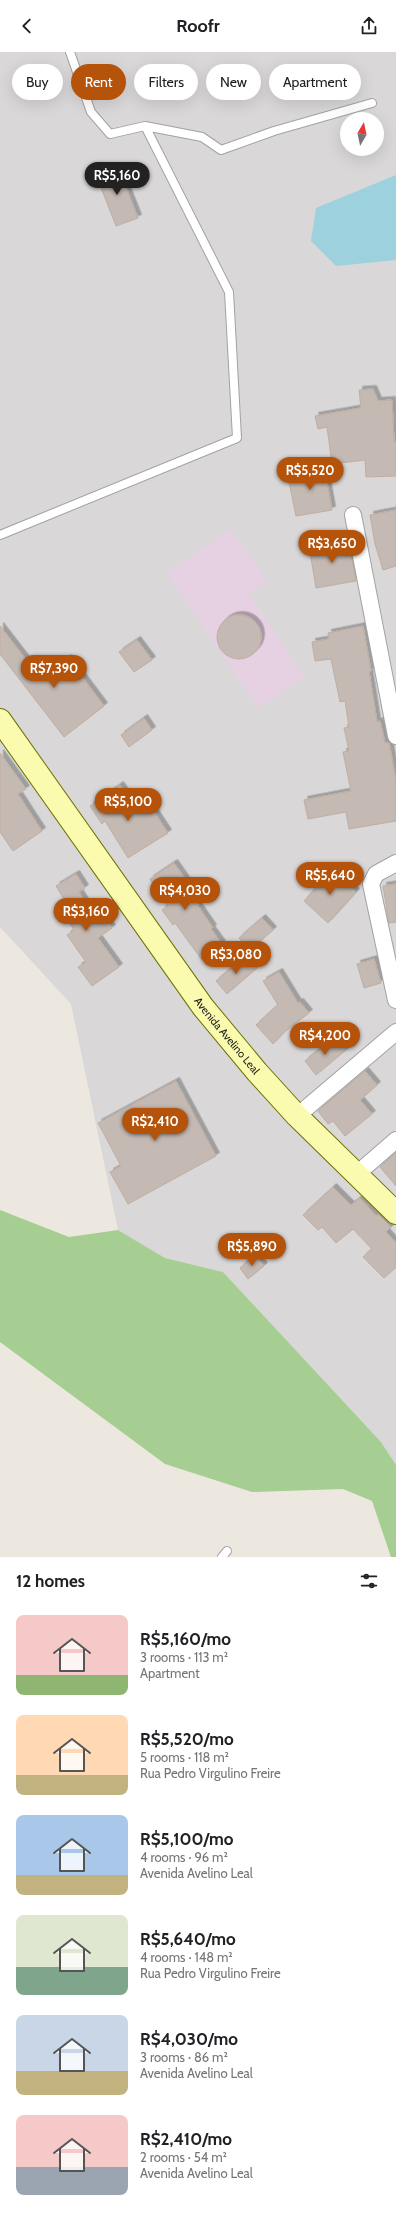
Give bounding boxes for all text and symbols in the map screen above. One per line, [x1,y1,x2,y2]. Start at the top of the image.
icon: back [16,15,38,37]
text: Roofr [176,15,220,37]
icon: share [358,15,380,37]
chip: Buy [12,64,63,100]
chip: Rent [71,64,126,100]
chip: Filters [134,64,198,100]
chip: New [206,64,261,100]
chip: Apartment [269,64,361,100]
north arrow [340,112,384,156]
map controls [340,112,384,156]
pin: R$5,160 [80,162,154,196]
text: R$5,160 [94,167,140,183]
pin: R$5,520 [273,457,347,491]
text: R$5,520 [286,462,334,478]
pin: R$3,650 [295,530,369,564]
text: R$3,650 [307,535,357,551]
pin: R$7,390 [17,655,91,689]
text: R$7,390 [30,660,78,676]
pin: R$5,100 [91,788,165,822]
text: R$5,100 [104,793,152,809]
pin: R$5,640 [293,862,367,896]
text: R$5,640 [305,867,355,883]
pin: R$4,030 [148,877,222,911]
text: R$4,030 [159,882,211,898]
pin: R$3,160 [49,898,123,932]
text: R$3,160 [63,903,109,919]
pin: R$3,080 [199,941,273,975]
text: R$3,080 [210,946,262,962]
street label: Avenida Avelino Leal [191,994,263,1077]
pin: R$4,200 [288,1022,362,1056]
text: R$4,200 [299,1027,351,1043]
pin: R$2,410 [118,1108,192,1142]
text: R$2,410 [131,1113,179,1129]
pin: R$5,890 [215,1233,289,1267]
text: R$5,890 [227,1238,277,1254]
icon: filters [358,1570,380,1592]
text: 12 homes [16,1571,85,1591]
text: R$5,160/mo [140,1629,231,1649]
icon: home [48,1631,96,1679]
text: 3 rooms · 113 m² [140,1649,228,1665]
text: Apartment [140,1665,200,1681]
text: R$5,520/mo [140,1729,234,1749]
icon: home [48,1731,96,1779]
text: 5 rooms · 118 m² [140,1749,229,1765]
text: Rua Pedro Virgulino Freire [140,1765,281,1781]
text: R$5,100/mo [140,1829,233,1849]
icon: home [48,1831,96,1879]
text: 4 rooms · 96 m² [140,1849,228,1865]
text: Avenida Avelino Leal [140,1865,253,1881]
text: R$5,640/mo [140,1929,236,1949]
icon: home [48,1931,96,1979]
text: 4 rooms · 148 m² [140,1949,233,1965]
text: Rua Pedro Virgulino Freire [140,1965,281,1981]
text: R$4,030/mo [140,2029,238,2049]
icon: home [48,2031,96,2079]
text: 3 rooms · 86 m² [140,2049,228,2065]
text: Avenida Avelino Leal [140,2065,253,2081]
text: R$2,410/mo [140,2129,232,2149]
icon: home [48,2131,96,2179]
text: 2 rooms · 54 m² [140,2149,227,2165]
text: Avenida Avelino Leal [140,2165,253,2181]

